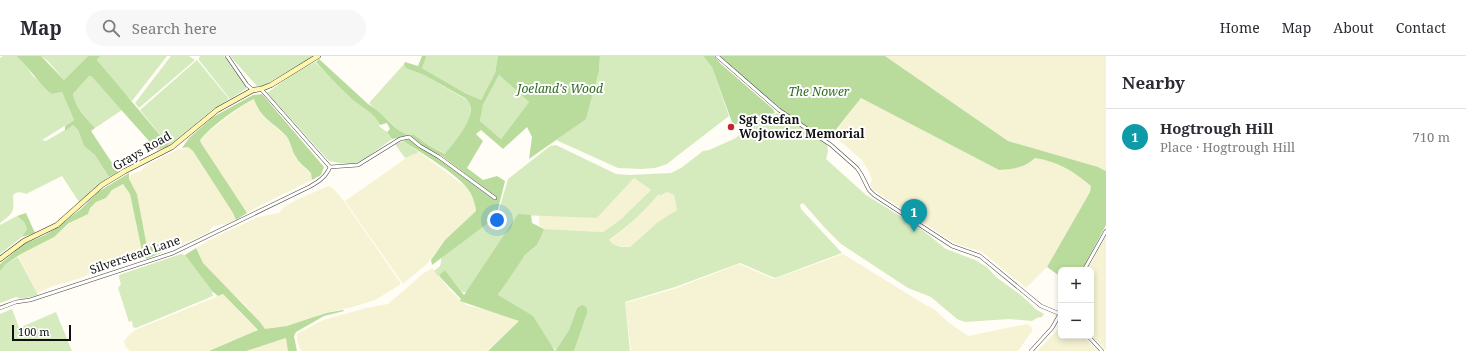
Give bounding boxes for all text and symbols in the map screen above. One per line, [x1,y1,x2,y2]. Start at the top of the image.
search box [86,10,366,46]
text: Map [20,15,62,41]
icon: search [100,17,122,39]
text: Search here [132,18,217,38]
text: Home [1220,18,1260,37]
text: Map [1282,18,1311,37]
text: About [1333,18,1374,37]
text: Contact [1396,18,1446,37]
text: Nearby [1122,71,1185,94]
park label: Joeland's Wood [515,80,603,97]
park label: The Nower [789,83,850,100]
place label: Sgt Stefan Wojtowicz Memorial [739,111,865,142]
text: Hogtrough Hill [1160,118,1273,138]
marker: Sgt Stefan Wojtowicz Memorial [726,122,736,132]
street label: Grays Road [109,127,175,174]
text: 1 [1131,128,1139,146]
text: 710 m [1413,128,1450,146]
text: Place · Hogtrough Hill [1160,138,1295,156]
pin: 1 [901,199,927,232]
your location [487,210,507,230]
street label: Silverstead Lane [87,231,182,278]
map controls [1058,267,1094,339]
button: + [1058,267,1094,303]
button: − [1058,303,1094,339]
scale bar [12,323,71,342]
text: 100 m [18,324,50,339]

